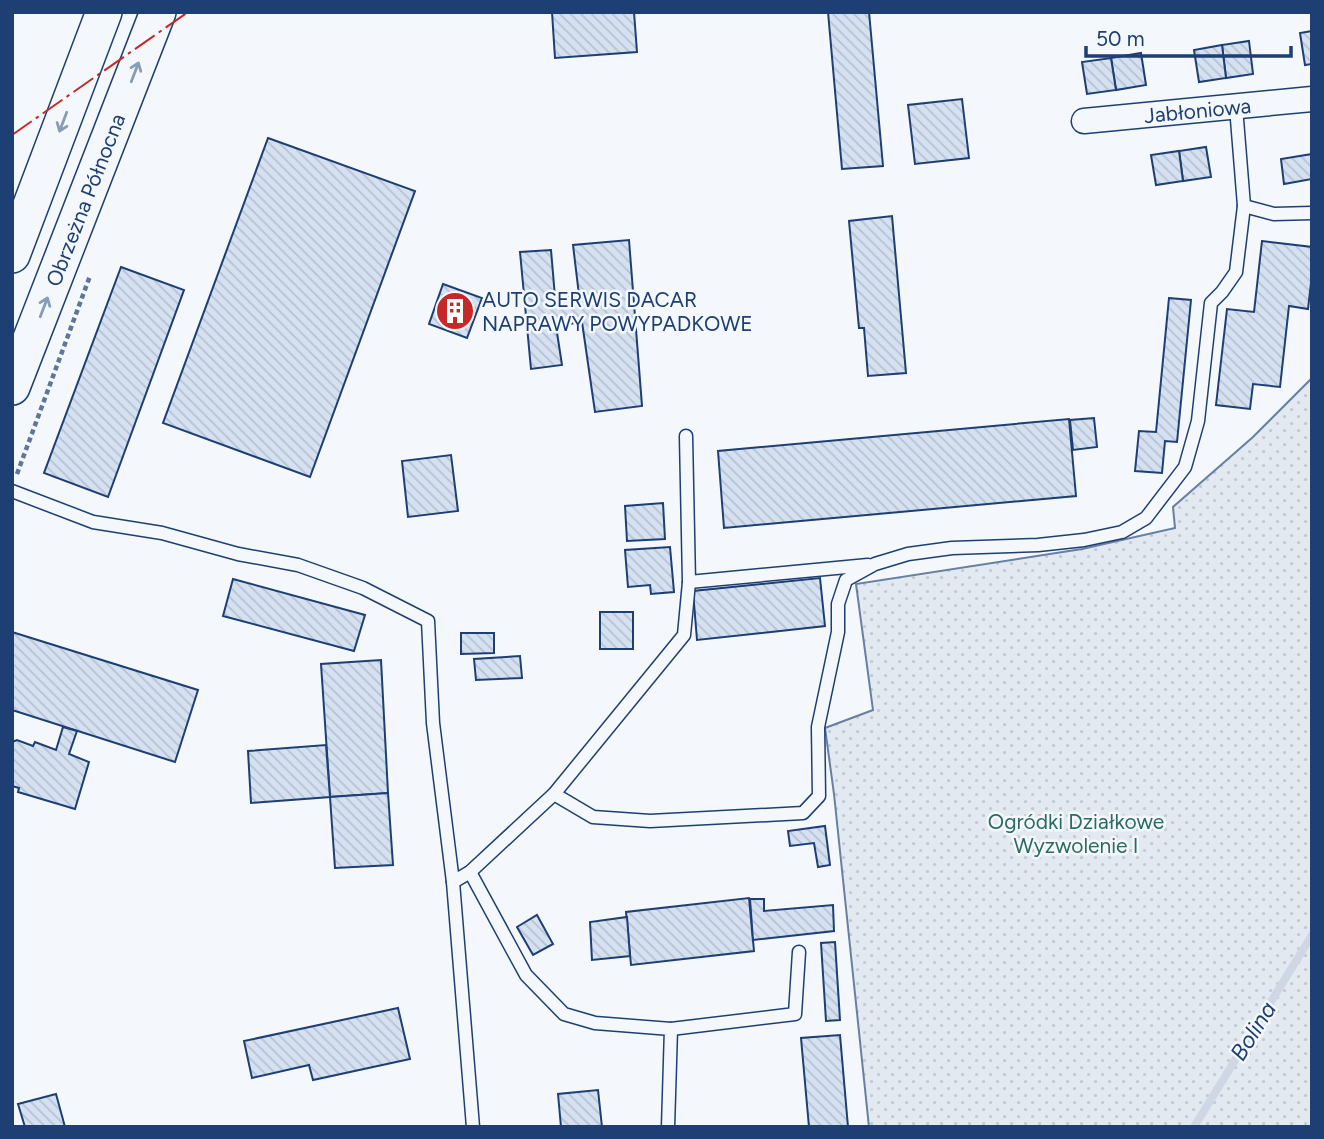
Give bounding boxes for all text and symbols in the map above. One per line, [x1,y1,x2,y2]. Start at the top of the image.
scale bar [1086,14,1291,58]
text: 50 m [1096,26,1145,51]
one-way arrow [130,61,142,83]
street label: Jabłoniowa [1143,92,1252,128]
street label: Obrzeżna Północna [40,110,130,290]
one-way arrow [55,110,68,132]
place label: AUTO SERWIS DACAR NAPRAWY POWYPADKOWE [482,287,753,336]
building icon: AUTO SERWIS DACAR NAPRAWY POWYPADKOWE [434,290,476,332]
one-way arrow [38,296,51,318]
park label: Ogródki Działkowe Wyzwolenie I [988,809,1164,858]
water label: Bolina [1224,996,1282,1066]

